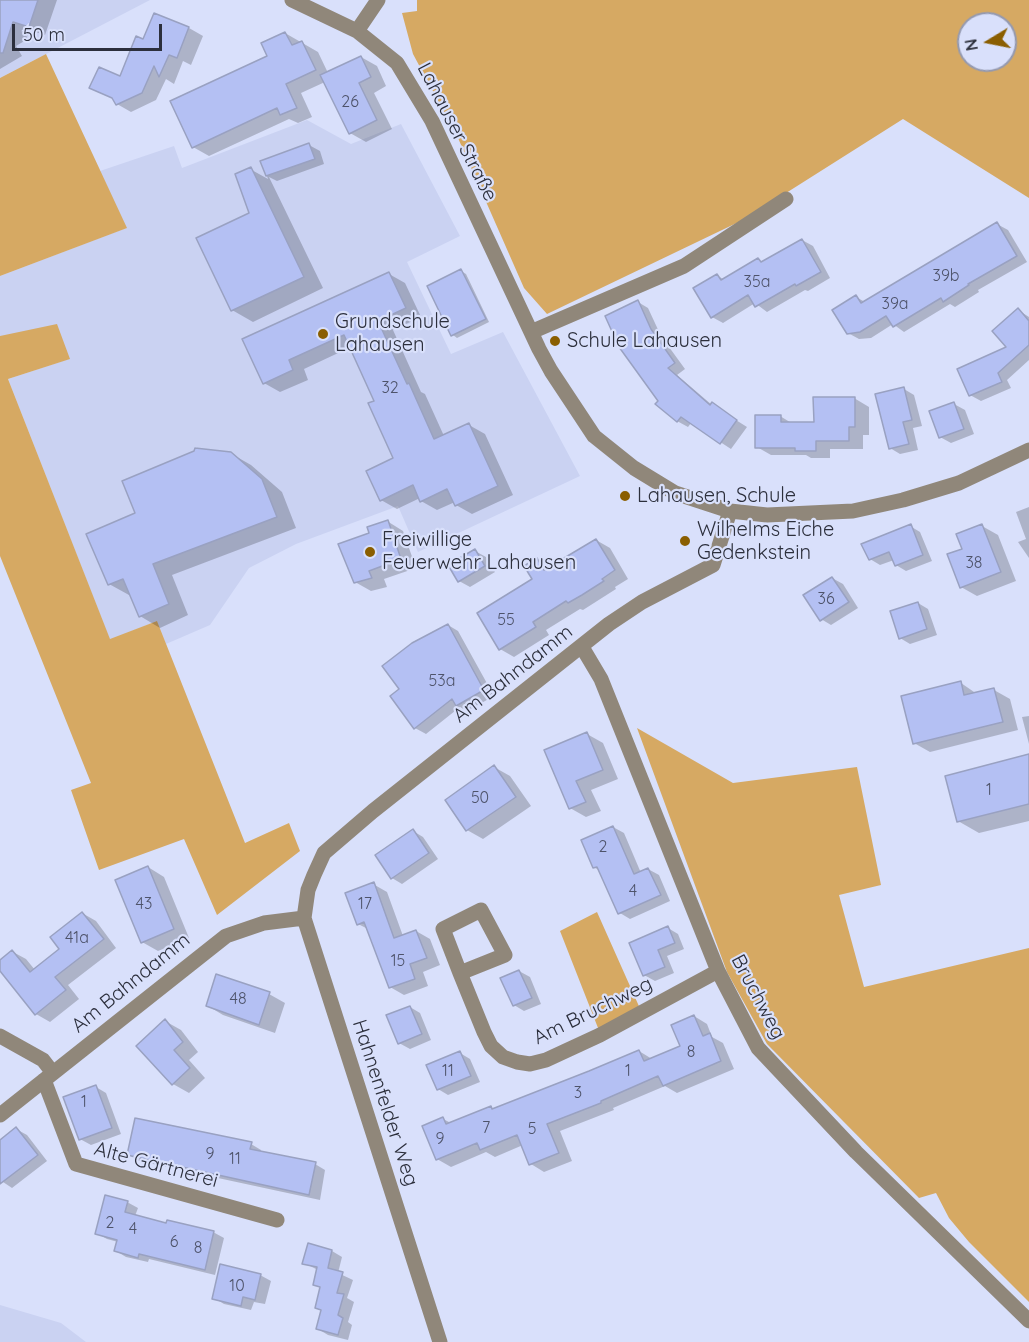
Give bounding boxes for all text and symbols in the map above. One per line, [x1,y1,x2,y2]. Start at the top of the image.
scale bar [15,12,165,50]
north arrow [957,12,1017,72]
text: 50 m [23,23,65,46]
text: N [960,37,982,52]
street label: Lahauser Straße [412,59,502,205]
house number: 26 [341,92,359,112]
house number: 39b [932,266,960,286]
house number: 35a [744,272,770,292]
house number: 39a [881,294,909,314]
place label: Grundschule Lahausen [335,310,450,357]
marker: Grundschule Lahausen [316,327,330,341]
place label: Schule Lahausen [567,329,722,353]
marker: Schule Lahausen [548,334,562,348]
house number: 32 [381,378,399,398]
place label: Lahausen, Schule [637,484,796,508]
marker: Lahausen, Schule [618,489,632,503]
place label: Wilhelms Eiche Gedenkstein [697,518,834,565]
place label: Freiwillige Feuerwehr Lahausen [382,528,576,575]
marker: Wilhelms Eiche Gedenkstein [678,534,692,548]
marker: Freiwillige Feuerwehr Lahausen [363,545,377,559]
house number: 38 [965,553,983,573]
house number: 36 [818,589,834,609]
house number: 55 [497,610,515,630]
street label: Am Bahndamm [448,620,578,728]
house number: 53a [429,671,455,691]
house number: 1 [986,780,992,800]
house number: 50 [471,788,489,808]
house number: 2 [599,837,607,857]
house number: 4 [629,881,637,901]
house number: 43 [136,894,152,914]
house number: 17 [358,894,372,914]
house number: 41a [65,928,89,948]
street label: Am Bahndamm [67,928,195,1038]
house number: 15 [391,951,405,971]
street label: Bruchweg [726,951,790,1043]
street label: Am Bruchweg [530,972,656,1050]
house number: 48 [229,989,247,1009]
street label: Hahnenfelder Weg [347,1017,423,1189]
house number: 8 [687,1042,695,1062]
house number: 11 [442,1061,454,1081]
house number: 1 [625,1061,631,1081]
house number: 3 [574,1083,582,1103]
house number: 1 [81,1092,87,1112]
house number: 7 [482,1118,490,1138]
house number: 5 [528,1119,536,1139]
house number: 9 [436,1129,444,1149]
street label: Alte Gärtnerei [91,1137,221,1193]
house number: 9 [206,1144,214,1164]
house number: 11 [229,1149,241,1169]
house number: 2 [106,1213,114,1233]
house number: 4 [129,1219,137,1239]
house number: 6 [170,1232,178,1252]
house number: 8 [194,1238,202,1258]
house number: 10 [229,1276,245,1296]

